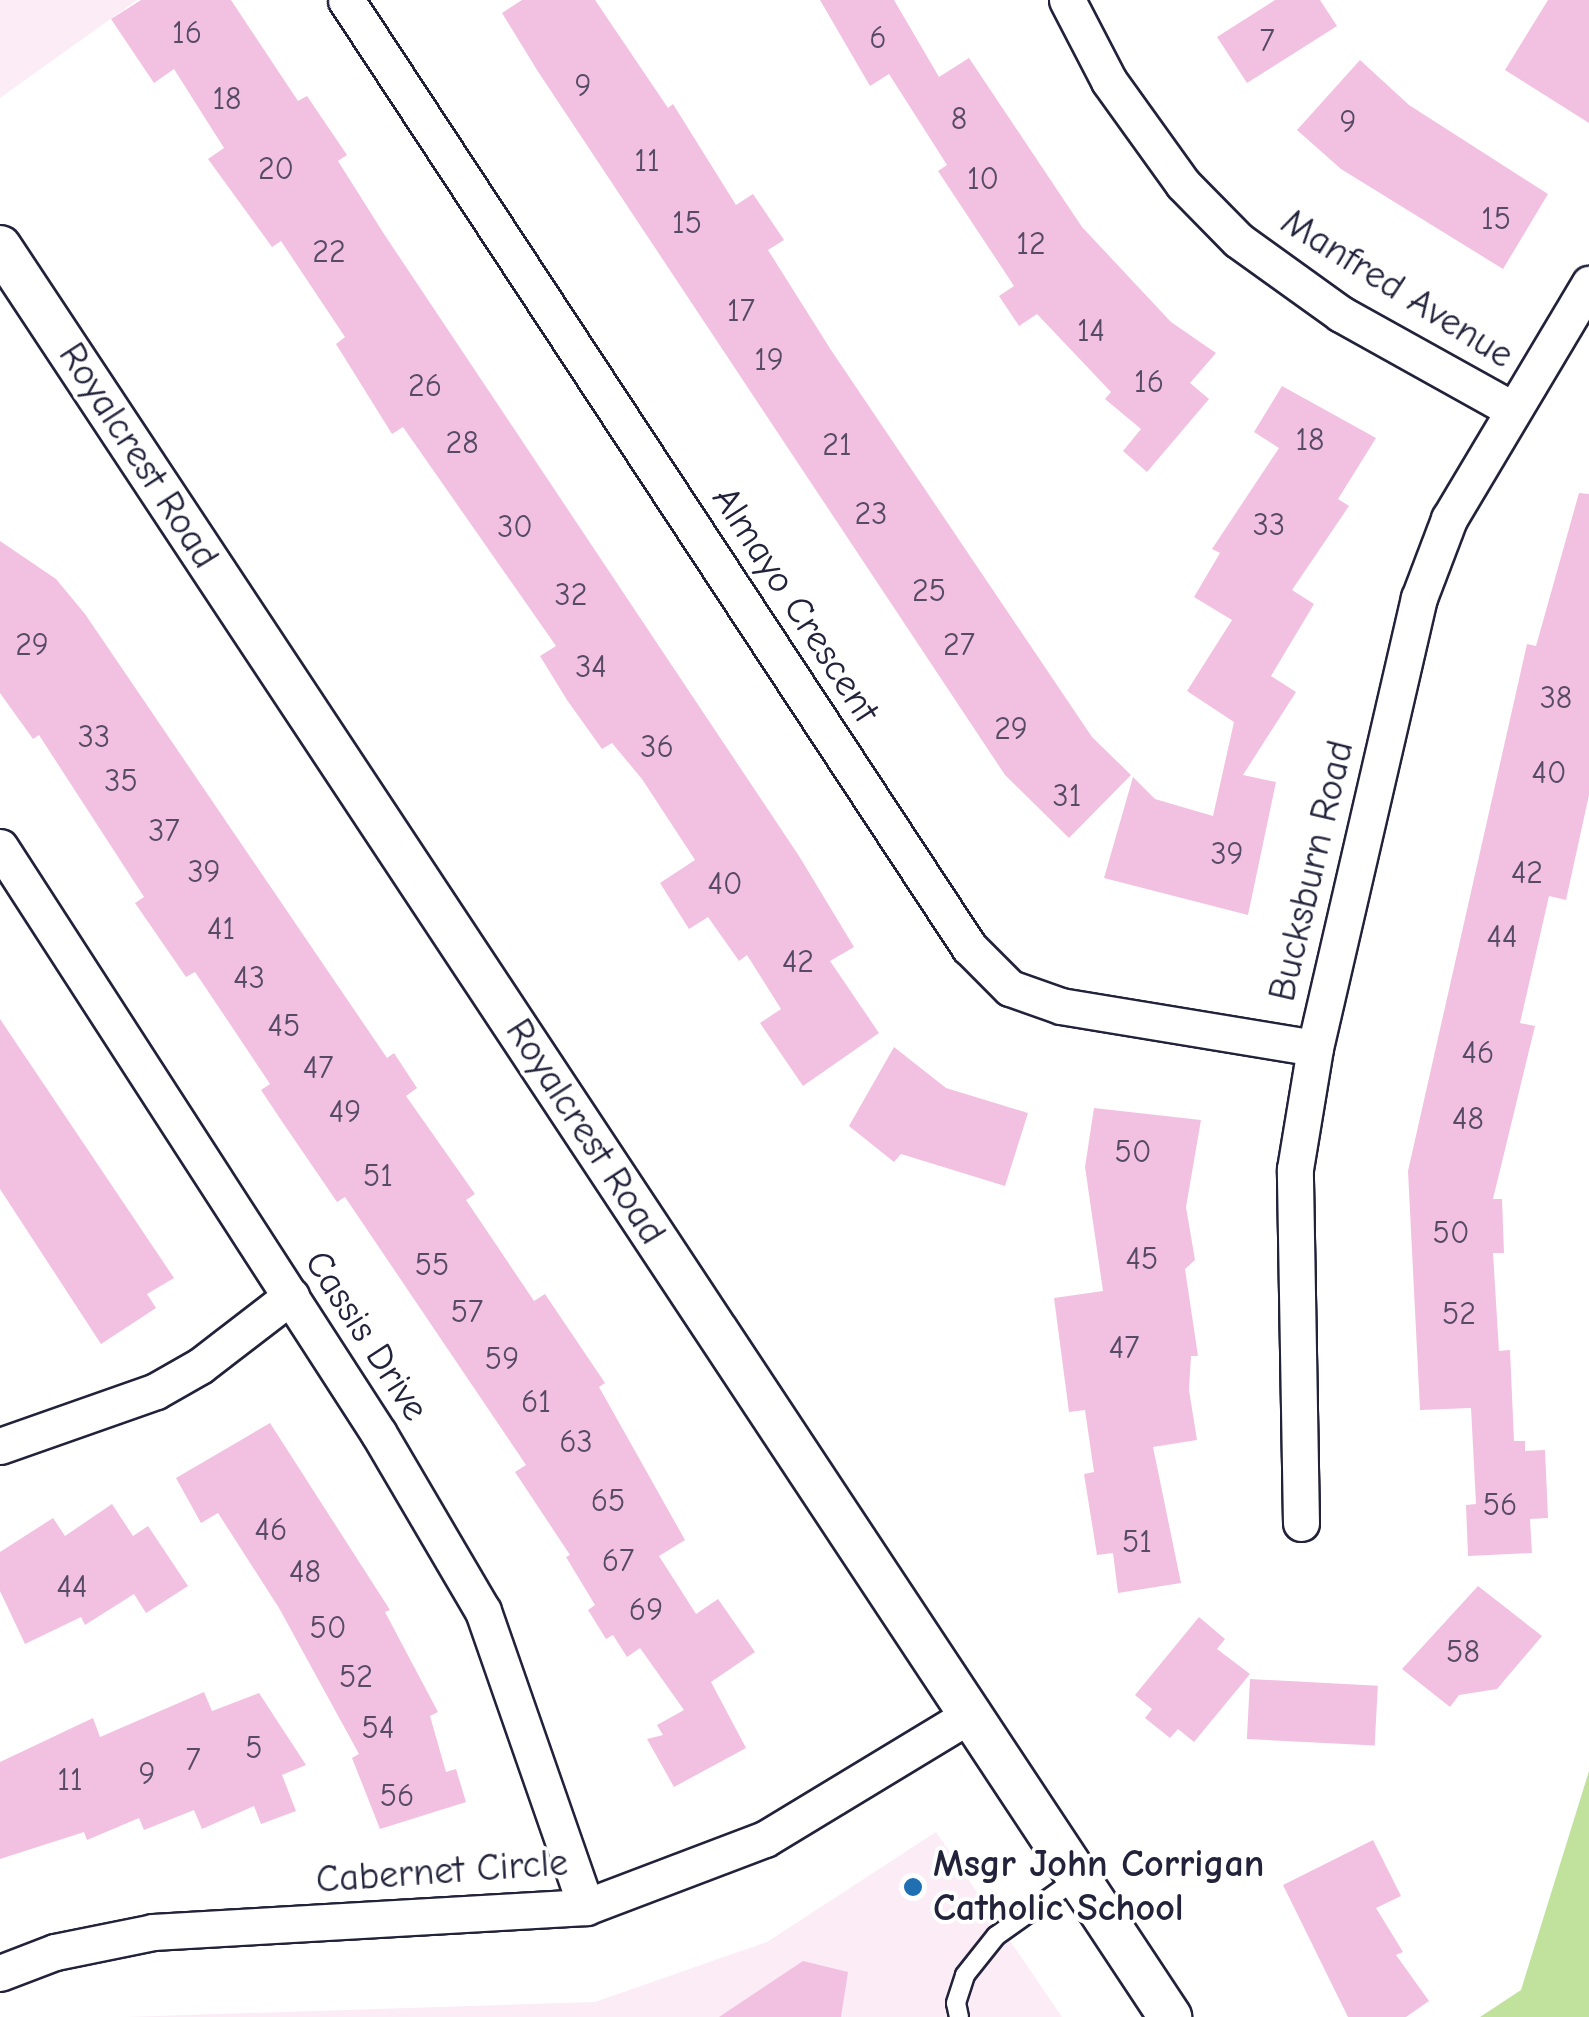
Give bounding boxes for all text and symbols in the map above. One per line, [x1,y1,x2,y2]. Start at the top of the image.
house number: 16 [172,14,202,52]
house number: 6 [869,19,887,57]
house number: 7 [1259,22,1275,60]
house number: 9 [575,67,591,105]
house number: 18 [212,80,242,118]
house number: 8 [951,100,967,138]
house number: 9 [1340,103,1356,141]
house number: 11 [634,142,660,180]
house number: 20 [258,150,294,188]
house number: 10 [967,160,999,198]
street label: Manfred Avenue [1273,199,1521,379]
house number: 15 [1481,200,1511,238]
house number: 15 [672,204,702,242]
house number: 12 [1016,225,1046,263]
house number: 22 [312,233,346,271]
house number: 17 [727,292,755,330]
house number: 14 [1077,312,1105,350]
street label: Royalcrest Road [48,335,228,577]
house number: 19 [754,341,784,379]
house number: 16 [1134,363,1164,401]
house number: 26 [408,367,442,405]
house number: 18 [1295,421,1325,459]
house number: 28 [445,424,479,462]
house number: 21 [822,426,852,464]
street label: Almayo Crescent [702,478,888,732]
house number: 23 [855,495,887,533]
house number: 33 [1253,506,1285,544]
house number: 30 [497,508,533,546]
house number: 25 [912,572,946,610]
house number: 32 [555,576,587,614]
house number: 29 [15,626,49,664]
house number: 27 [943,626,975,664]
house number: 34 [575,648,607,686]
house number: 38 [1540,679,1572,717]
house number: 29 [994,710,1028,748]
house number: 33 [78,718,110,756]
house number: 36 [640,728,674,766]
street label: Bucksburn Road [1260,736,1364,1006]
house number: 40 [1532,754,1566,792]
house number: 35 [104,762,138,800]
house number: 31 [1053,777,1081,815]
house number: 37 [148,812,180,850]
house number: 39 [1210,835,1244,873]
house number: 39 [187,853,221,891]
house number: 42 [1511,854,1543,892]
house number: 40 [708,865,742,903]
house number: 41 [207,910,235,948]
house number: 44 [1487,918,1517,956]
house number: 42 [782,943,814,981]
house number: 43 [233,959,265,997]
house number: 45 [268,1007,300,1045]
street label: Royalcrest Road [495,1011,675,1253]
house number: 46 [1462,1034,1494,1072]
house number: 47 [303,1049,333,1087]
house number: 49 [329,1093,361,1131]
house number: 48 [1452,1100,1484,1138]
house number: 50 [1115,1133,1151,1171]
house number: 51 [363,1157,393,1195]
house number: 50 [1433,1214,1469,1252]
house number: 45 [1126,1240,1158,1278]
street label: Cassis Drive [294,1242,438,1430]
house number: 55 [415,1246,449,1284]
house number: 57 [451,1293,483,1331]
house number: 52 [1442,1295,1476,1333]
house number: 47 [1109,1329,1139,1367]
house number: 59 [485,1340,519,1378]
house number: 61 [521,1383,551,1421]
house number: 63 [559,1423,593,1461]
house number: 65 [591,1482,625,1520]
house number: 56 [1483,1486,1517,1524]
house number: 46 [255,1511,287,1549]
house number: 51 [1122,1523,1152,1561]
house number: 67 [602,1542,634,1580]
house number: 48 [289,1553,321,1591]
house number: 44 [57,1568,87,1606]
house number: 69 [629,1591,663,1629]
house number: 50 [310,1609,346,1647]
house number: 58 [1446,1633,1480,1671]
house number: 52 [339,1658,373,1696]
house number: 54 [362,1709,394,1747]
house number: 5 [245,1729,263,1767]
house number: 7 [185,1741,201,1779]
house number: 9 [139,1755,155,1793]
house number: 11 [57,1761,83,1799]
house number: 56 [380,1777,414,1815]
street label: Cabernet Circle [314,1840,570,1904]
place label: Msgr John Corrigan Catholic School [933,1842,1264,1932]
marker: Msgr John Corrigan Catholic School [902,1876,924,1898]

